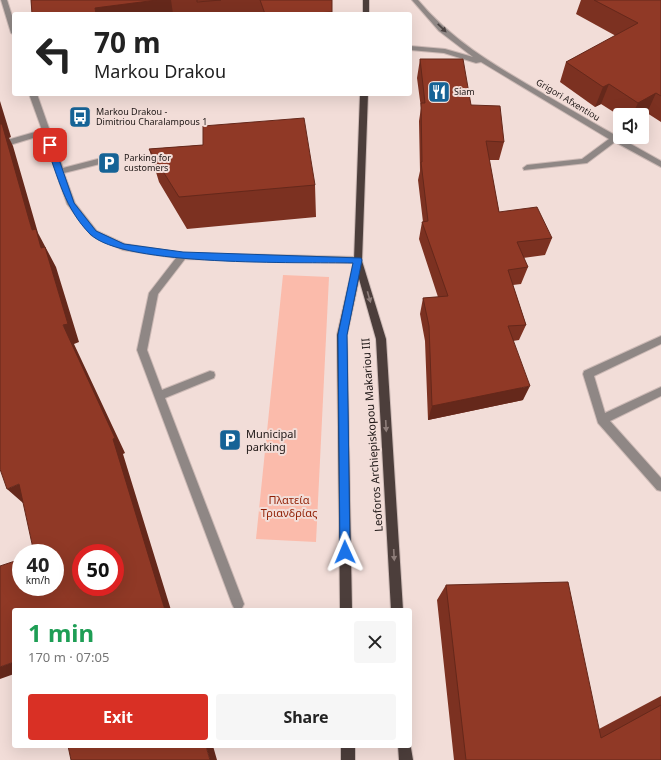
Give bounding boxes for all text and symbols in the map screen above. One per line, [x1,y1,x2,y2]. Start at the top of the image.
text: 70 m [94,23,161,61]
one-way arrow [437,23,447,33]
icon: left [28,28,80,80]
text: Markou Drakou [94,59,226,83]
street label: Grigori Afxentiou [534,75,603,124]
restaurant icon: Siam [426,79,452,105]
place label: Siam [454,85,475,98]
bus stop icon: Markou Drakou - Dimitriou Charalampous 1 [67,104,93,130]
place label: Markou Drakou - Dimitriou Charalampous 1 [96,105,207,128]
map controls [613,108,649,144]
button: sound [613,108,649,144]
pin [33,128,67,162]
icon: arrive [39,134,61,156]
parking icon: Parking for customers [96,150,122,176]
place label: Parking for customers [124,151,171,174]
one-way arrow [366,292,372,304]
street label: Leoforos Archiepiskopou Makariou III [357,337,386,532]
one-way arrow [383,419,390,432]
place label: Municipal parking [246,426,296,454]
parking icon: Municipal parking [217,427,243,453]
park label: Πλατεία Τριανδρίας [261,492,317,520]
position arrow [324,531,366,573]
speed limit sign: 50 [72,544,124,596]
one-way arrow [390,549,397,561]
text: 40 [27,551,49,578]
text: km/h [26,573,50,587]
text: 1 min [28,616,94,649]
button: close [354,621,396,663]
text: 170 m · 07:05 [28,648,109,666]
button: Exit [28,694,208,740]
button: Share [216,694,396,740]

